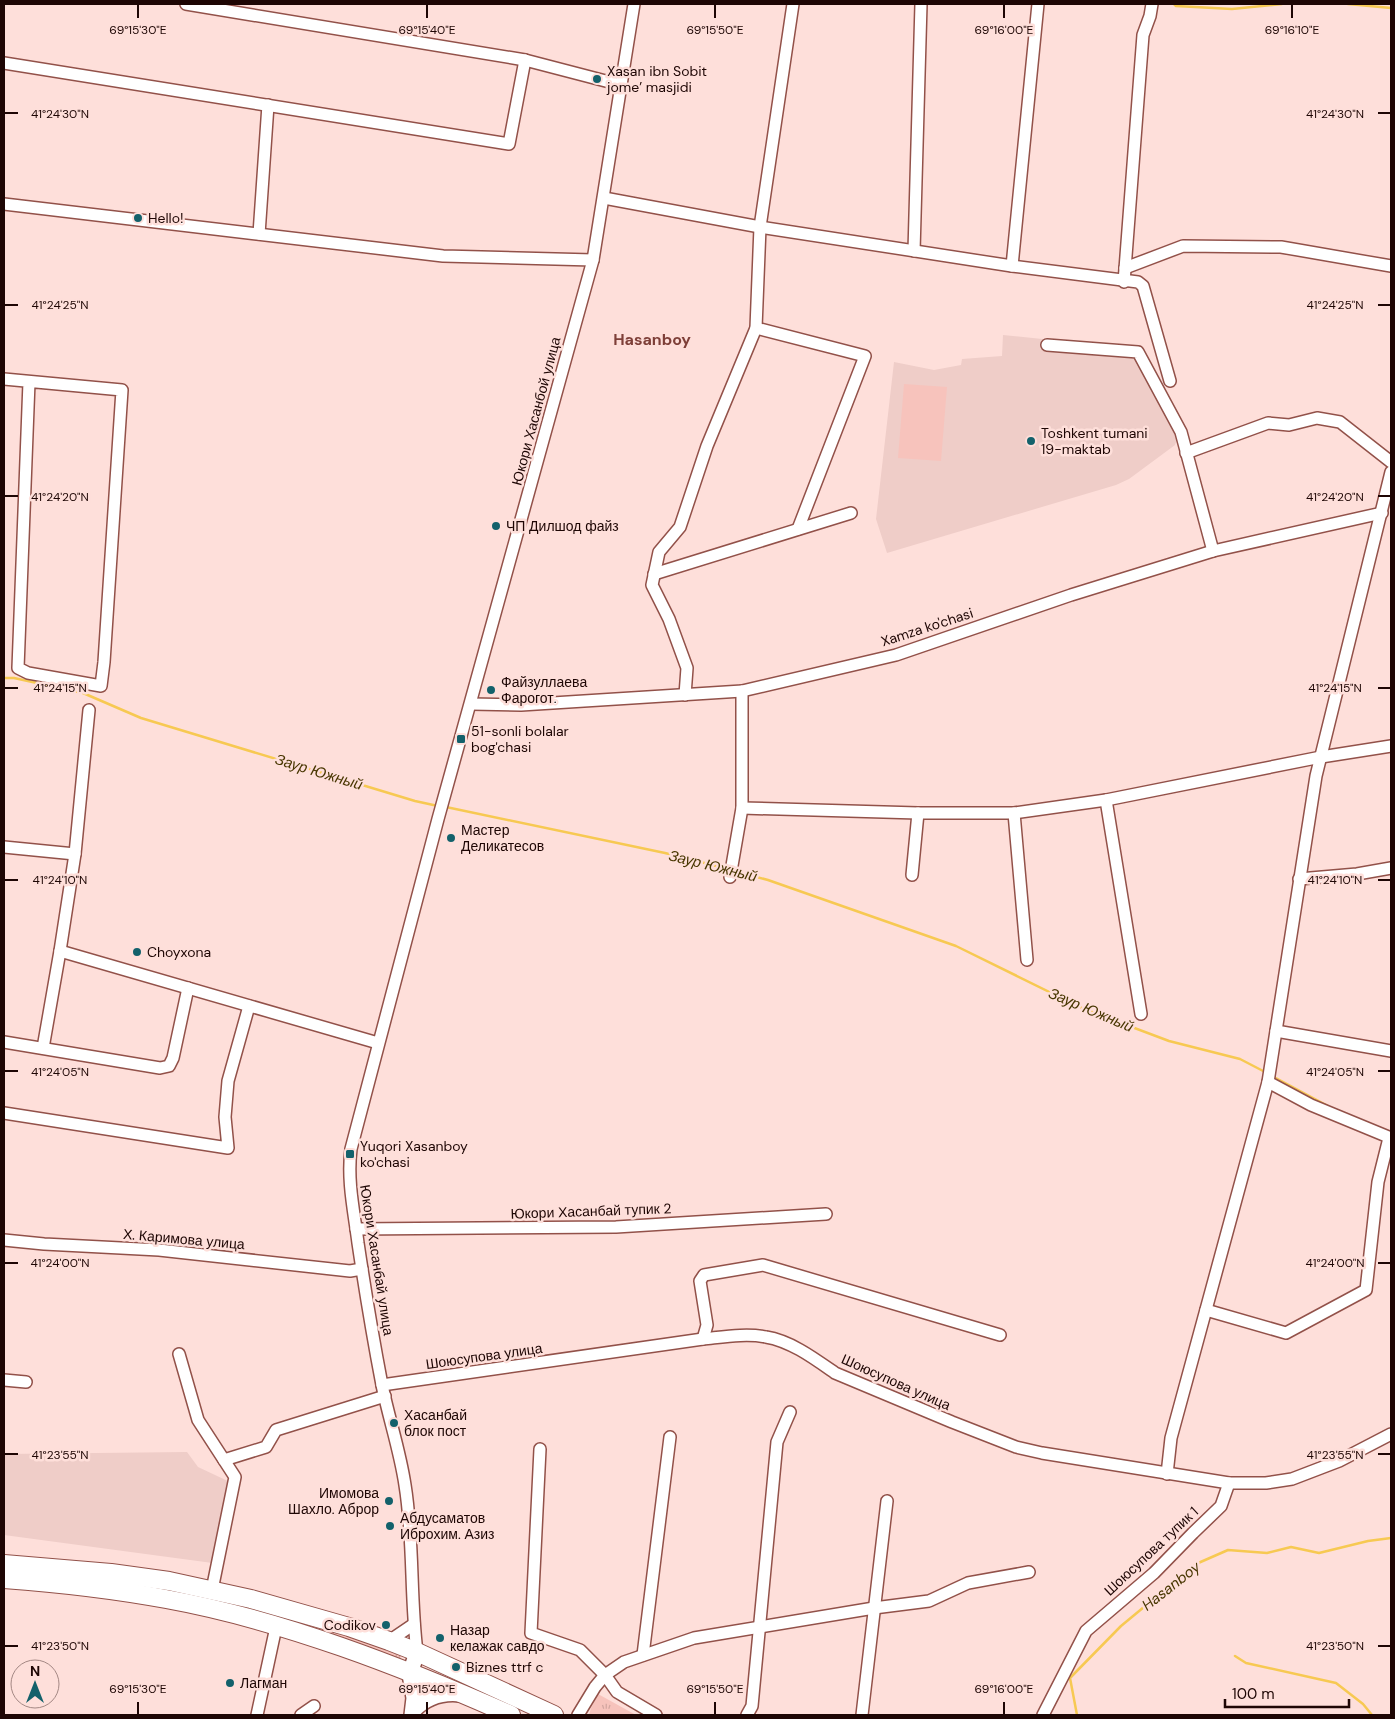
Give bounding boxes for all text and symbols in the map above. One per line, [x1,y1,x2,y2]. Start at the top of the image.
text: 69°15'30"E [109,22,167,38]
text: 69°15'40"E [399,22,456,38]
text: 69°15'50"E [686,22,744,38]
text: 69°16'00"E [975,22,1034,38]
text: 69°16'10"E [1265,22,1319,38]
place label: Xasan ibn Sobit jome’ masjidi [606,62,707,96]
marker: Xasan ibn Sobit jome’ masjidi [591,73,603,85]
text: 41°24'30"N [31,106,89,122]
text: 41°24'30"N [1306,106,1364,122]
place label: Hello! [148,209,184,227]
marker: Hello! [132,212,144,224]
text: 41°24'25"N [32,297,88,313]
text: 41°24'25"N [1307,297,1363,313]
district label: Hasanboy [613,329,691,350]
street label: Юкори Хасанбой улица [508,335,565,487]
place label: Toshkent tumani 19-maktab [1041,424,1148,458]
marker: Toshkent tumani 19-maktab [1025,435,1037,447]
text: 41°24'20"N [31,489,89,505]
text: 41°24'20"N [1306,489,1364,505]
place label: ЧП Дилшод файз [506,517,619,535]
marker: ЧП Дилшод файз [490,520,502,532]
street label: Xamza ko'chasi [879,604,975,650]
place label: Файзуллаева Фарогот. [501,673,587,707]
text: 41°24'15"N [33,680,87,696]
text: 41°24'15"N [1308,680,1362,696]
marker: Файзуллаева Фарогот. [485,684,497,696]
place label: 51-sonli bolalar bog'chasi [471,722,569,756]
marker: 51-sonli bolalar bog'chasi [455,733,467,745]
water label: Заур Южный [273,749,366,795]
place label: Мастер Деликатесов [461,821,544,855]
marker: Мастер Деликатесов [445,832,457,844]
water label: Заур Южный [667,845,760,887]
text: 41°24'10"N [33,872,87,888]
text: 41°24'10"N [1308,872,1362,888]
place label: Choyxona [147,943,211,961]
marker: Choyxona [131,946,143,958]
water label: Заур Южный [1045,983,1137,1037]
text: 41°24'05"N [31,1064,89,1080]
text: 41°24'05"N [1306,1064,1364,1080]
place label: Yuqori Xasanboy ko'chasi [360,1137,468,1171]
marker: Yuqori Xasanboy ko'chasi [344,1148,356,1160]
street label: Юкори Хасанбай улица [356,1183,398,1337]
street label: Юкори Хасанбай тупик 2 [510,1199,672,1223]
street label: Х. Каримова улица [122,1225,246,1253]
text: 41°24'00"N [30,1255,90,1271]
text: 41°24'00"N [1305,1255,1365,1271]
street label: Шоюсупова улица [424,1339,544,1373]
street label: Шоюсупова улица [839,1350,954,1414]
place label: Хасанбай блок пост [404,1406,467,1440]
marker: Хасанбай блок пост [388,1417,400,1429]
text: 41°23'55"N [32,1447,88,1463]
text: 41°23'55"N [1307,1447,1363,1463]
place label: Имомова Шахло. Аброр [288,1484,379,1518]
marker: Имомова Шахло. Аброр [383,1495,395,1507]
street label: Шоюсупова тупик 1 [1100,1503,1202,1599]
place label: Абдусаматов Иброхим. Азиз [400,1509,494,1543]
marker: Абдусаматов Иброхим. Азиз [384,1520,396,1532]
water label: Hasanboy [1138,1556,1205,1615]
place label: Codikov [324,1616,377,1634]
marker: Codikov [380,1619,392,1631]
place label: Назар келажак савдо [450,1621,545,1655]
marker: Назар келажак савдо [434,1632,446,1644]
text: 41°23'50"N [31,1638,89,1654]
text: 41°23'50"N [1306,1638,1364,1654]
place label: Biznes ttrf c [466,1658,544,1676]
north arrow [10,1659,60,1709]
marker: Biznes ttrf c [450,1661,462,1673]
text: N [30,1662,40,1680]
place label: Лагман [240,1674,287,1692]
scale bar [1225,1676,1349,1708]
marker: Лагман [224,1677,236,1689]
text: 69°15'30"E [109,1681,167,1697]
text: 69°15'40"E [399,1681,456,1697]
text: 69°15'50"E [686,1681,744,1697]
text: 69°16'00"E [975,1681,1034,1697]
text: 100 m [1232,1684,1275,1704]

